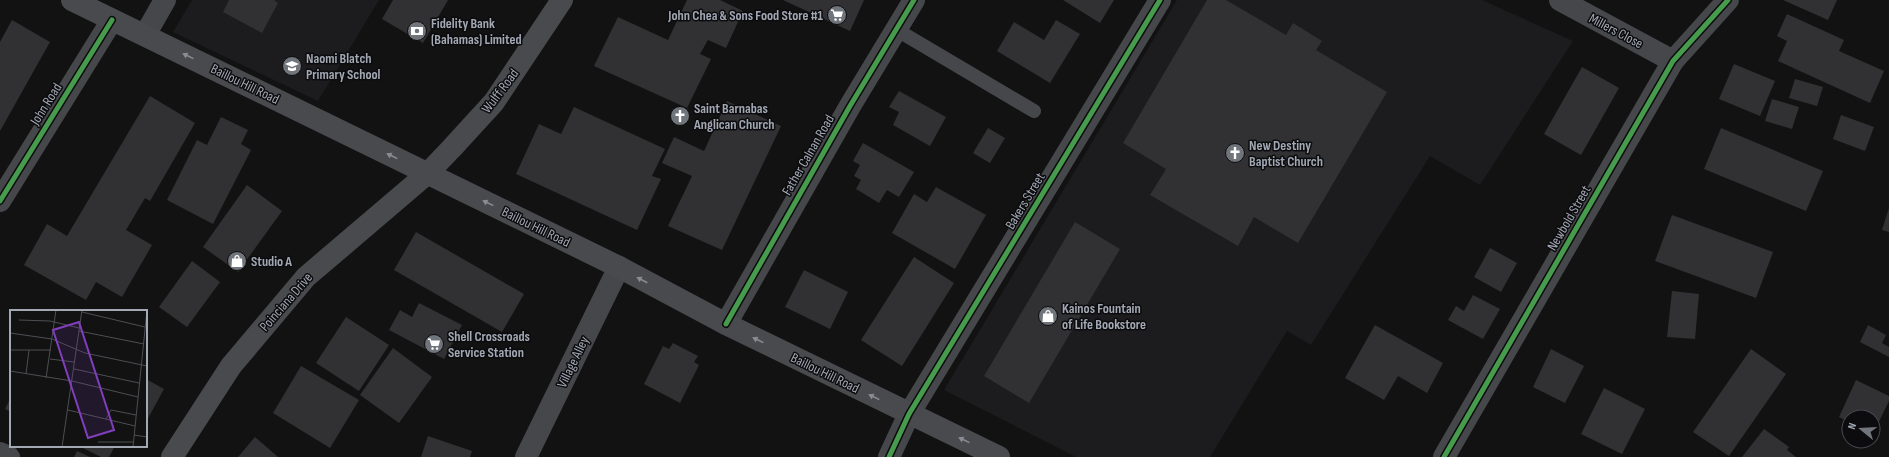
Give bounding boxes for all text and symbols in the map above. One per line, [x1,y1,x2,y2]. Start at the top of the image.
supermarket icon: John Chea & Sons Food Store #1 [826,4,848,26]
place label: John Chea & Sons Food Store #1 [667,7,824,24]
street label: Millers Close [1586,10,1646,52]
place label: Fidelity Bank (Bahamas) Limited [431,15,522,48]
bank icon: Fidelity Bank (Bahamas) Limited [406,20,428,42]
place label: Naomi Blatch Primary School [306,50,381,83]
one-way arrow [182,53,193,59]
school or university icon: Naomi Blatch Primary School [281,55,303,77]
street label: Baillou Hill Road [208,60,282,108]
street label: Wulff Road [478,65,522,116]
street label: John Road [26,80,66,129]
place label: Saint Barnabas Anglican Church [693,100,775,133]
church icon: Saint Barnabas Anglican Church [669,105,691,127]
street label: Father Calnan Road [778,112,838,198]
place label: New Destiny Baptist Church [1249,137,1323,170]
church icon: New Destiny Baptist Church [1224,142,1246,164]
one-way arrow [387,153,398,159]
street label: Bakers Street [1001,170,1049,232]
street label: Newbold Street [1544,182,1594,254]
one-way arrow [482,200,494,206]
street label: Baillou Hill Road [499,203,573,251]
shop icon: Studio A [226,250,248,272]
place label: Studio A [251,253,292,270]
street label: Poinciana Drive [256,269,316,335]
one-way arrow [636,276,648,283]
place label: Kainos Fountain of Life Bookstore [1062,300,1146,333]
shop icon: Kainos Fountain of Life Bookstore [1037,305,1059,327]
inset map [10,310,147,447]
place label: Shell Crossroads Service Station [448,328,530,361]
supermarket icon: Shell Crossroads Service Station [423,333,445,355]
street label: Village Alley [553,333,593,391]
one-way arrow [752,337,763,343]
street label: Baillou Hill Road [788,349,862,397]
one-way arrow [869,394,880,400]
north arrow [1841,409,1881,449]
text: N [1845,421,1859,431]
one-way arrow [958,437,970,443]

